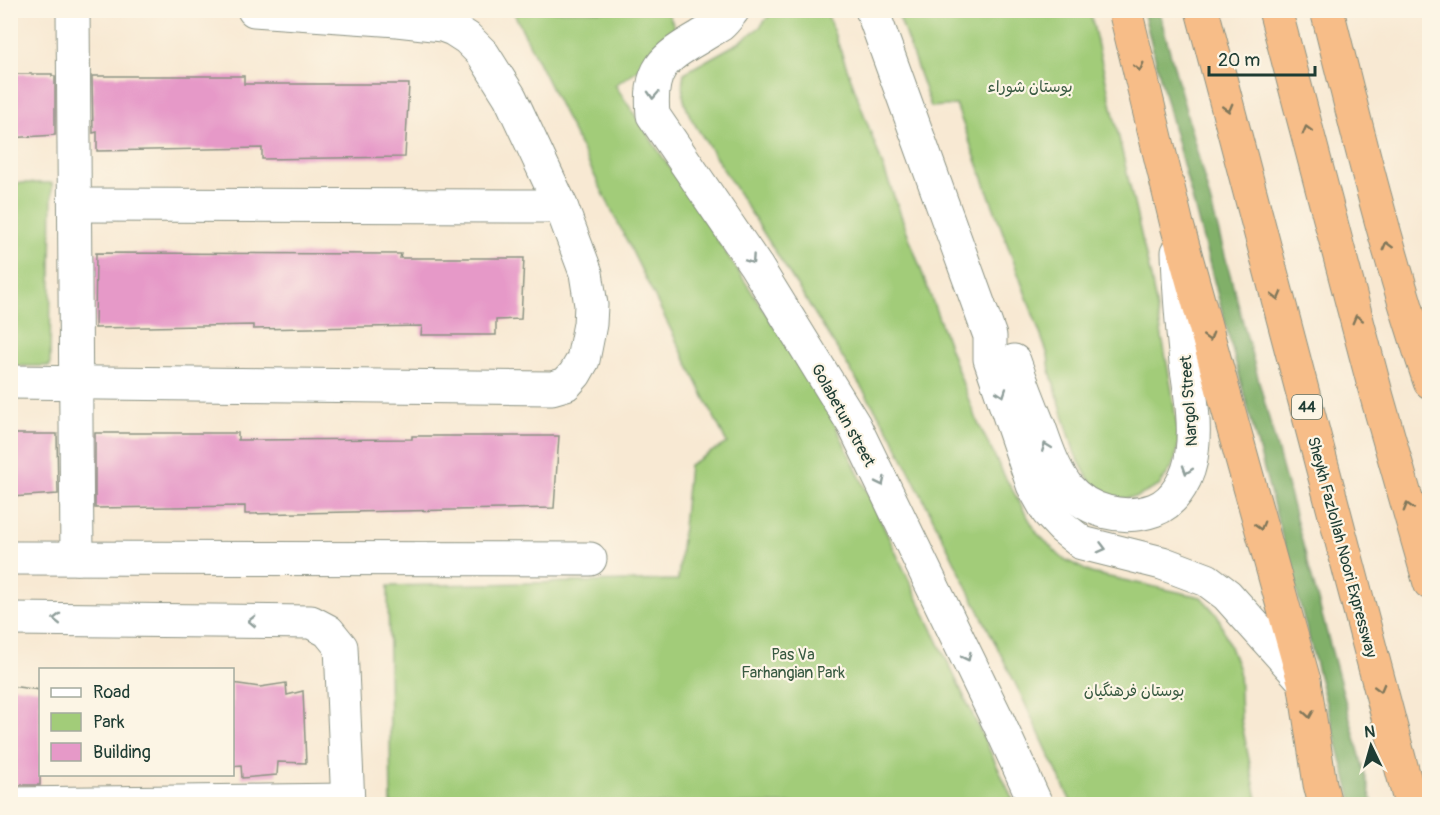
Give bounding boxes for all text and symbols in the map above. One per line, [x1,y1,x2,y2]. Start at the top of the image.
scale bar [1209,39,1316,77]
text: 20 m [1218,49,1260,72]
one-way arrow [1132,62,1145,72]
park label: بوستان شوراء [987,77,1073,97]
one-way arrow [646,91,659,100]
one-way arrow [1220,103,1233,113]
one-way arrow [1302,125,1314,136]
one-way arrow [1382,241,1395,251]
one-way arrow [744,253,755,264]
one-way arrow [1270,291,1283,301]
one-way arrow [1351,314,1364,324]
one-way arrow [1202,332,1214,342]
street label: Nargol Street [1176,354,1202,447]
street label: Golabetun street [807,361,880,471]
one-way arrow [994,387,1007,398]
road number: 44 [1292,395,1322,419]
street label: Sheykh Fazlollah Noori Expressway [1303,435,1381,660]
one-way arrow [1041,442,1054,453]
one-way arrow [1182,465,1194,475]
one-way arrow [874,476,886,487]
one-way arrow [1403,502,1415,513]
one-way arrow [1253,520,1265,531]
one-way arrow [1097,541,1107,553]
one-way arrow [53,613,62,625]
one-way arrow [248,615,257,628]
park label: Pas Va Farhangian Park [741,645,845,683]
one-way arrow [960,651,971,662]
legend [39,668,234,776]
text: Road [93,681,130,704]
park label: بوستان فرهنگیان [1084,681,1184,701]
one-way arrow [1373,683,1386,693]
one-way arrow [1302,709,1315,719]
text: Park [93,711,125,734]
north arrow [1341,716,1401,776]
text: N [1364,722,1376,742]
text: Building [93,741,151,764]

